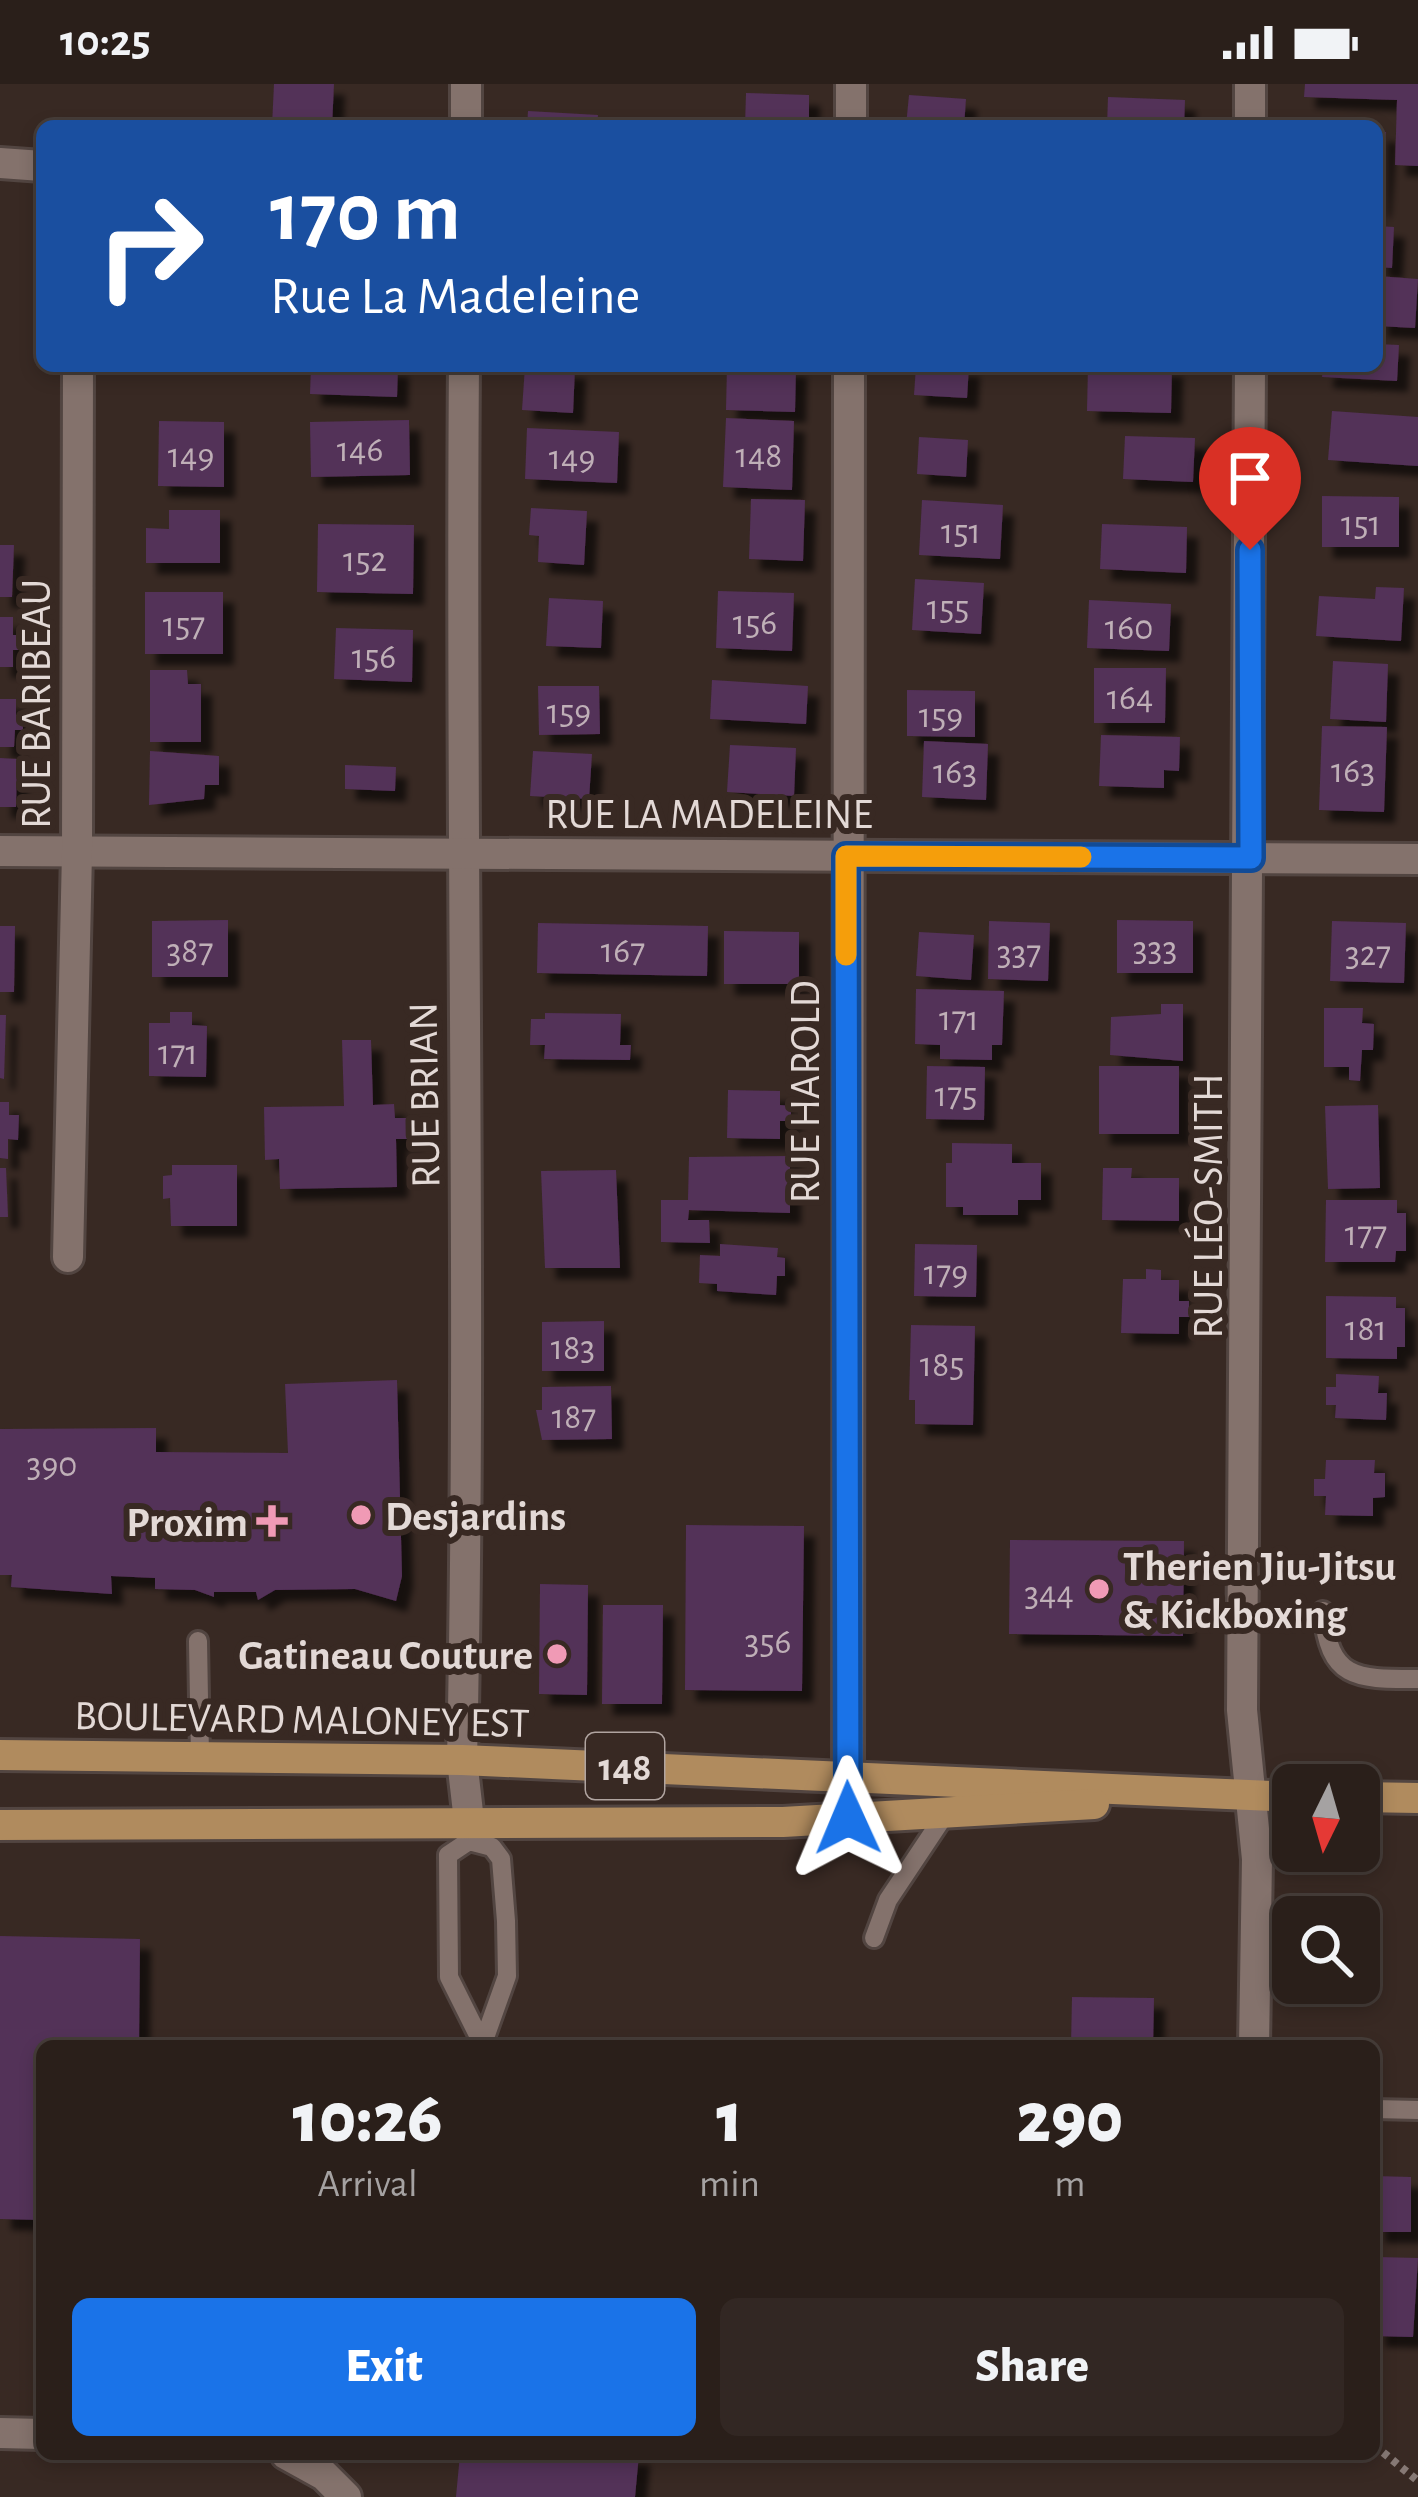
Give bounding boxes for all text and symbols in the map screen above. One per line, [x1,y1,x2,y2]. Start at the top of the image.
text: 10:25 [60,19,151,64]
icon: right [72,168,228,324]
text: 170 m [270,172,461,256]
text: Rue La Madeleine [270,270,640,324]
pin [1199,427,1301,550]
house number: 146 [337,432,383,468]
house number: 149 [168,438,214,474]
house number: 148 [736,438,782,474]
house number: 149 [549,440,595,476]
icon: arrive [1217,445,1283,511]
house number: 151 [1341,506,1381,542]
house number: 151 [941,514,981,550]
house number: 152 [343,542,387,578]
street label: RUE BARIBEAU [16,579,58,829]
house number: 155 [927,590,969,626]
house number: 156 [733,605,777,641]
house number: 157 [163,607,205,643]
house number: 160 [1105,610,1153,646]
house number: 156 [352,639,396,675]
house number: 164 [1107,680,1153,716]
house number: 159 [547,694,591,730]
house number: 159 [919,698,963,734]
house number: 163 [1331,753,1375,789]
house number: 163 [933,754,977,790]
street label: RUE LA MADELEINE [545,794,873,836]
house number: 333 [1133,931,1177,967]
house number: 387 [167,933,213,969]
house number: 167 [601,933,645,969]
house number: 337 [997,935,1041,971]
house number: 327 [1345,936,1391,972]
street label: RUE HAROLD [785,980,827,1204]
house number: 171 [939,1001,979,1037]
street label: RUE BRIAN [402,1002,448,1188]
house number: 171 [158,1035,198,1071]
street label: RUE LÉO-SMITH [1184,1073,1230,1339]
house number: 175 [935,1077,977,1113]
house number: 177 [1345,1216,1387,1252]
house number: 179 [924,1255,968,1291]
house number: 181 [1345,1311,1387,1347]
house number: 183 [551,1330,595,1366]
house number: 185 [920,1347,964,1383]
house number: 187 [552,1399,596,1435]
house number: 390 [27,1447,77,1483]
place label: Desjardins [385,1496,566,1538]
place label: Proxim [126,1502,248,1544]
marker: Desjardins [348,1502,374,1528]
marker: Proxim [259,1508,285,1534]
place label: Therien Jiu-Jitsu & Kickboxing [1123,1546,1396,1636]
house number: 344 [1024,1576,1074,1612]
marker: Therien Jiu-Jitsu & Kickboxing [1086,1576,1112,1602]
house number: 356 [745,1624,791,1660]
place label: Gatineau Couture [238,1635,533,1677]
marker: Gatineau Couture [544,1641,570,1667]
street label: BOULEVARD MALONEY EST [74,1695,530,1745]
road number: 148 [586,1733,664,1799]
position arrow [785,1755,911,1881]
north arrow [1272,1764,1380,1872]
map controls [1272,1764,1380,2004]
button: search [1272,1896,1380,2004]
text: 10:26 [293,2083,442,2155]
text: 1 [716,2083,743,2155]
text: 290 [1016,2083,1123,2155]
text: Arrival [317,2165,418,2204]
text: min [699,2165,760,2204]
text: m [1054,2165,1086,2204]
button: Exit [72,2298,696,2436]
button: Share [720,2298,1344,2436]

